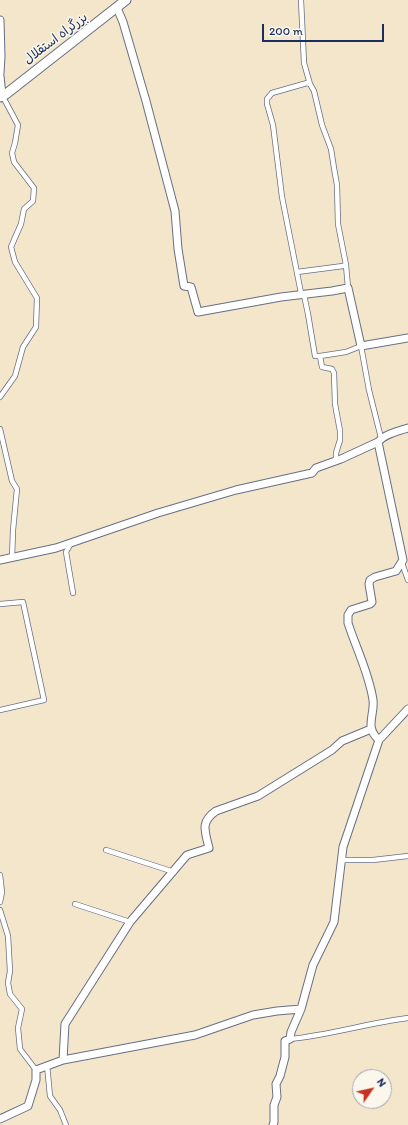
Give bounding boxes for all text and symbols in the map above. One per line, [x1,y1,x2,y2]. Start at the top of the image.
street label: بزرگراه استقلال [21,10,91,68]
scale bar [264,16,386,42]
text: 200 m [269,24,303,38]
north arrow [352,1069,392,1109]
text: N [374,1076,389,1089]

